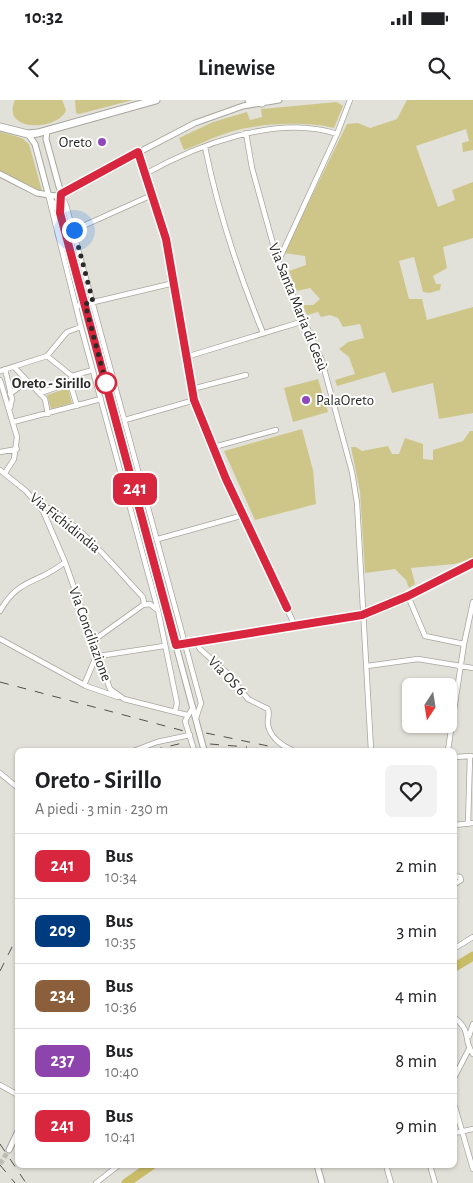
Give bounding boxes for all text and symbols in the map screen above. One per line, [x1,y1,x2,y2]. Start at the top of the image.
text: 10:32 [25,8,63,27]
icon: back [20,54,48,82]
icon: search [425,54,453,82]
text: Linewise [198,57,275,79]
place label: Oreto [59,135,92,150]
marker: Oreto [96,136,108,148]
your location [62,218,87,243]
street label: Via Santa Maria di Gesù [266,241,331,373]
marker: Oreto - Sirillo [95,372,117,394]
place label: Oreto - Sirillo [12,376,91,391]
place label: PalaOreto [316,393,374,408]
marker: PalaOreto [300,394,312,406]
line badge: 241 [106,473,164,505]
text: 241 [123,480,147,498]
street label: Via Fichidindia [27,490,103,556]
street label: Via Conciliazione [66,585,114,683]
street label: Via OS 6 [205,654,249,698]
north arrow [402,678,458,732]
map controls [402,678,457,733]
button: heart [385,765,437,817]
text: Oreto - Sirillo [35,769,162,793]
text: A piedi · 3 min · 230 m [35,801,168,817]
text: Bus [105,847,133,866]
text: 241 [50,857,75,875]
text: 2 min [396,857,437,876]
text: 10:34 [105,869,137,885]
text: Bus [105,912,133,931]
text: 209 [49,922,76,940]
text: 3 min [396,922,437,941]
text: 10:35 [105,934,136,950]
text: Bus [105,977,133,996]
text: 234 [50,987,75,1005]
text: 4 min [395,987,437,1006]
text: 10:36 [105,999,137,1015]
text: Bus [105,1042,133,1061]
text: 237 [50,1052,75,1070]
text: 8 min [395,1052,437,1071]
text: 10:40 [105,1064,139,1080]
text: Bus [105,1107,133,1126]
text: 241 [50,1117,75,1135]
text: 9 min [395,1117,437,1136]
text: 10:41 [105,1129,136,1145]

